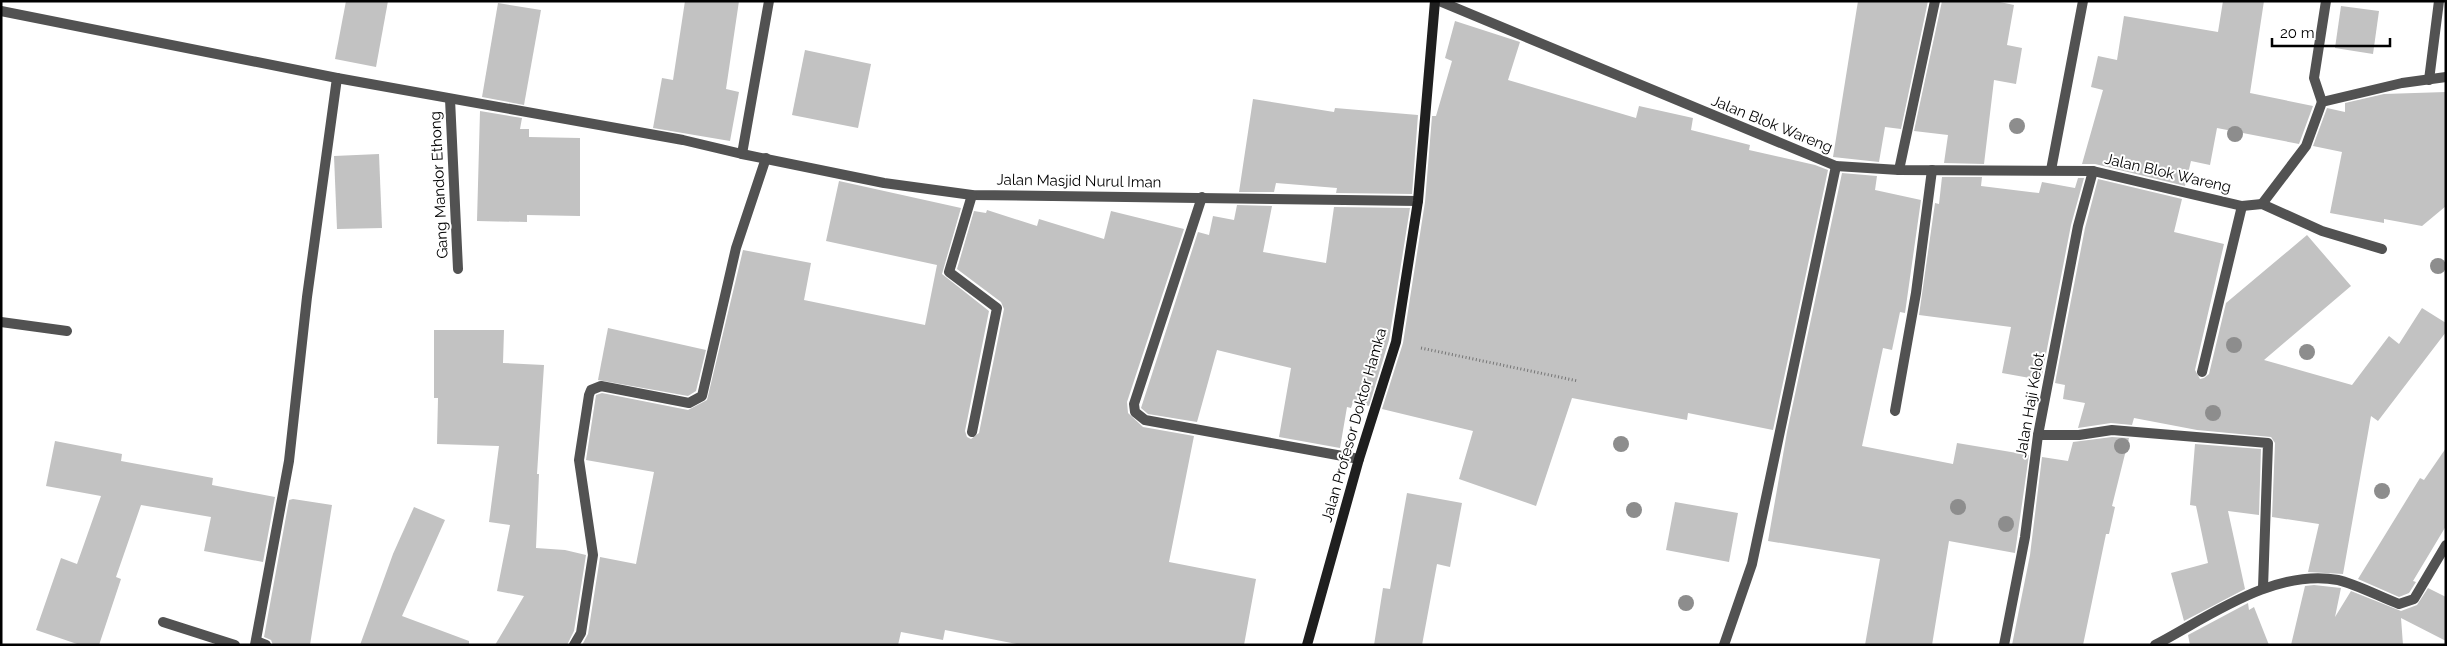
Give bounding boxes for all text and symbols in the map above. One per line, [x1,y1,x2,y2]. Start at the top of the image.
scale bar [2272,15,2390,47]
text: 20 m [2280,24,2315,42]
street label: Jalan Blok Wareng [1709,91,1835,157]
street label: Gang Mandor Ethong [426,111,452,259]
street label: Jalan Blok Wareng [2103,150,2233,196]
street label: Jalan Masjid Nurul Iman [996,171,1162,191]
street label: Jalan Profesor Doktor Hamka [1318,326,1390,524]
street label: Jalan Haji Kelot [2012,351,2048,459]

